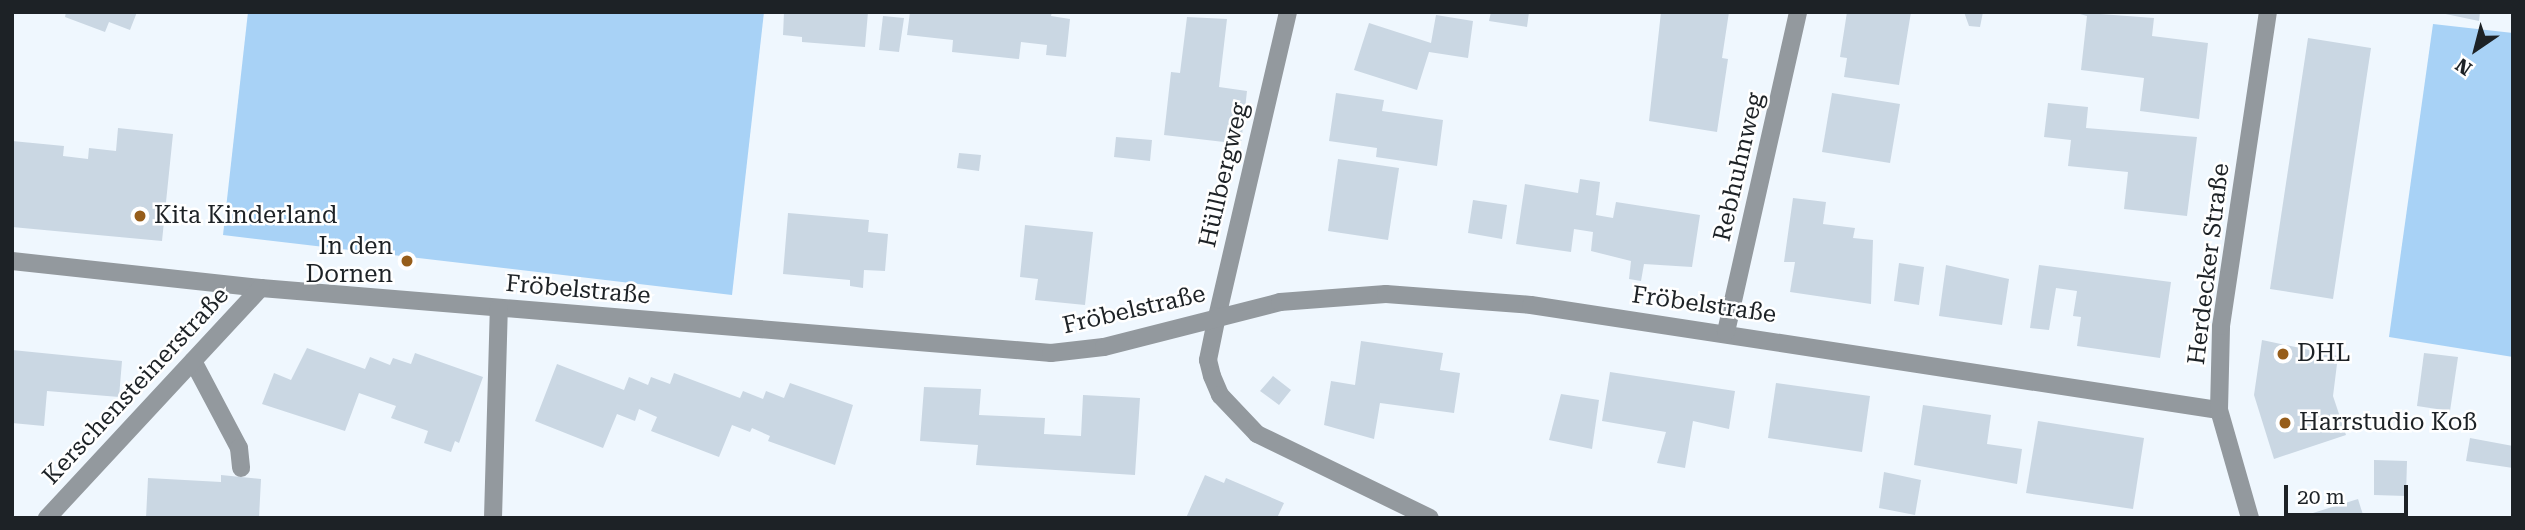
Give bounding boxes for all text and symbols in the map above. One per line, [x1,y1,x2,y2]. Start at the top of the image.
north arrow [2441,14,2511,84]
text: N [2451,53,2476,80]
street label: Rebhuhnweg [1708,90,1770,244]
street label: Hüllbergweg [1193,100,1255,250]
street label: Herdecker Straße [2182,162,2236,366]
place label: Kita Kinderland [154,202,337,230]
marker: Kita Kinderland [132,208,148,224]
place label: In den Dornen [306,233,393,289]
marker: In den Dornen [399,253,415,269]
street label: Fröbelstraße [504,269,652,311]
street label: Fröbelstraße [1060,280,1208,340]
street label: Kerschensteinerstraße [37,281,235,491]
street label: Fröbelstraße [1630,281,1778,329]
place label: DHL [2297,340,2350,368]
marker: DHL [2275,346,2291,362]
place label: Harrstudio Koß [2299,409,2477,437]
marker: Harrstudio Koß [2277,415,2293,431]
scale bar [2287,470,2411,514]
text: 20 m [2297,485,2345,509]

